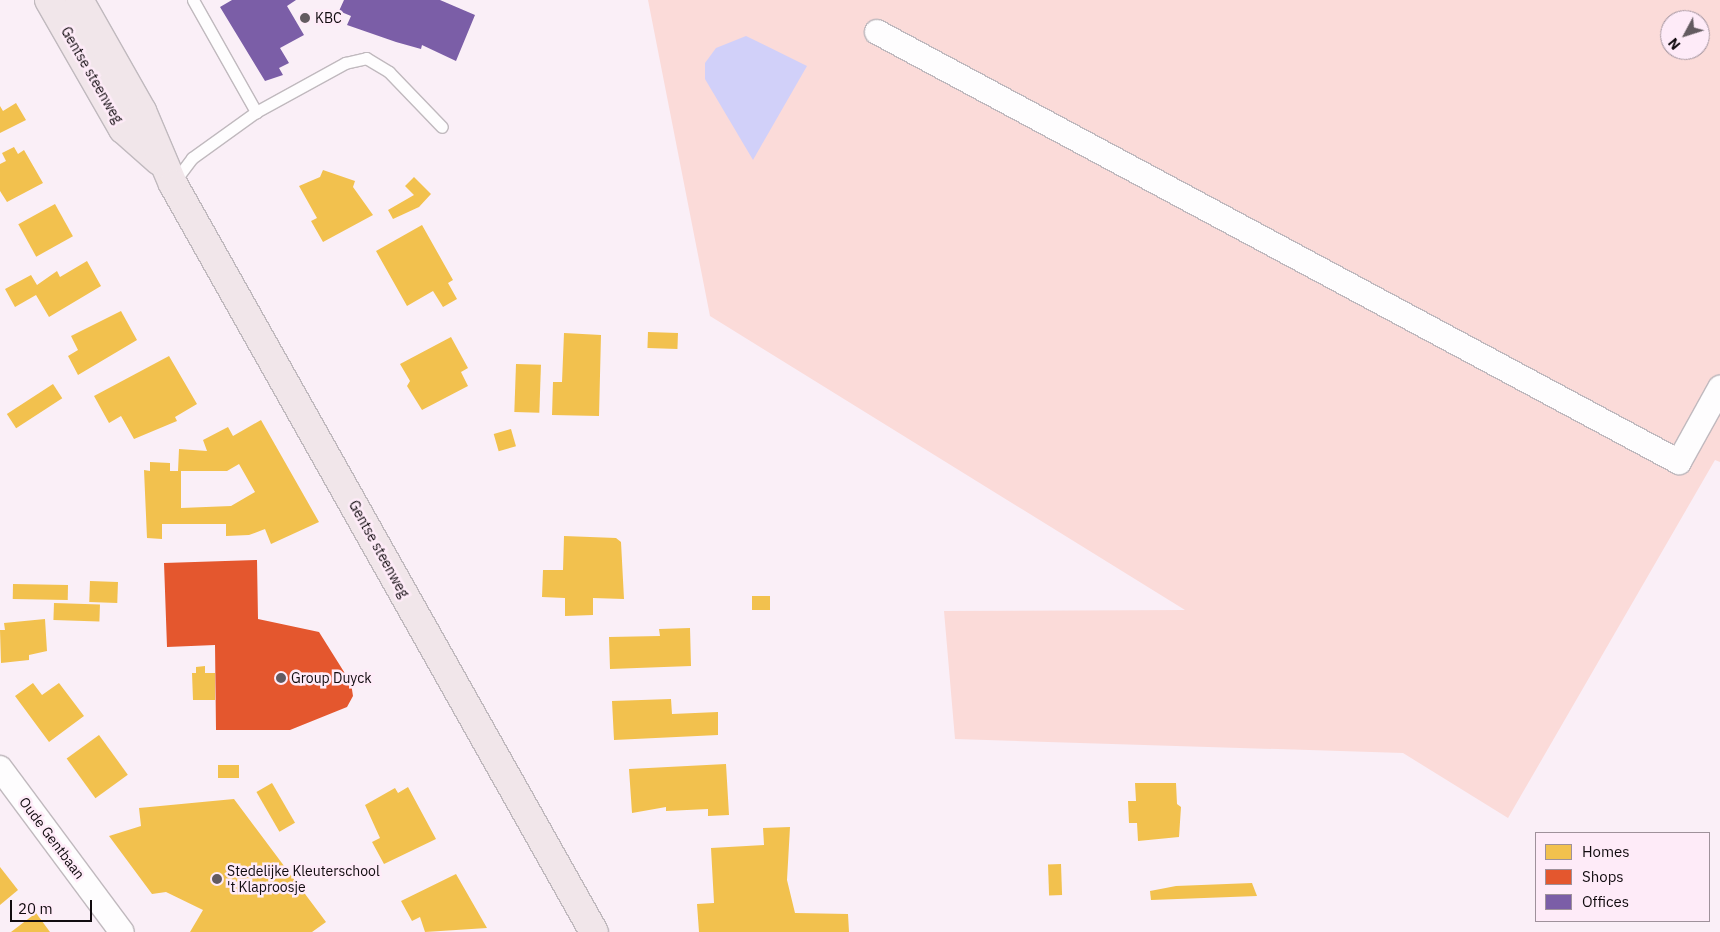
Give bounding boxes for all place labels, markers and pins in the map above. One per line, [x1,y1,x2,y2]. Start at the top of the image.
place label: KBC [315,10,342,26]
marker: KBC [299,12,311,24]
place label: Group Duyck [291,670,372,686]
marker: Group Duyck [275,672,287,684]
place label: Stedelijke Kleuterschool 't Klaproosje [227,863,380,896]
marker: Stedelijke Kleuterschool 't Klaproosje [211,873,223,885]

